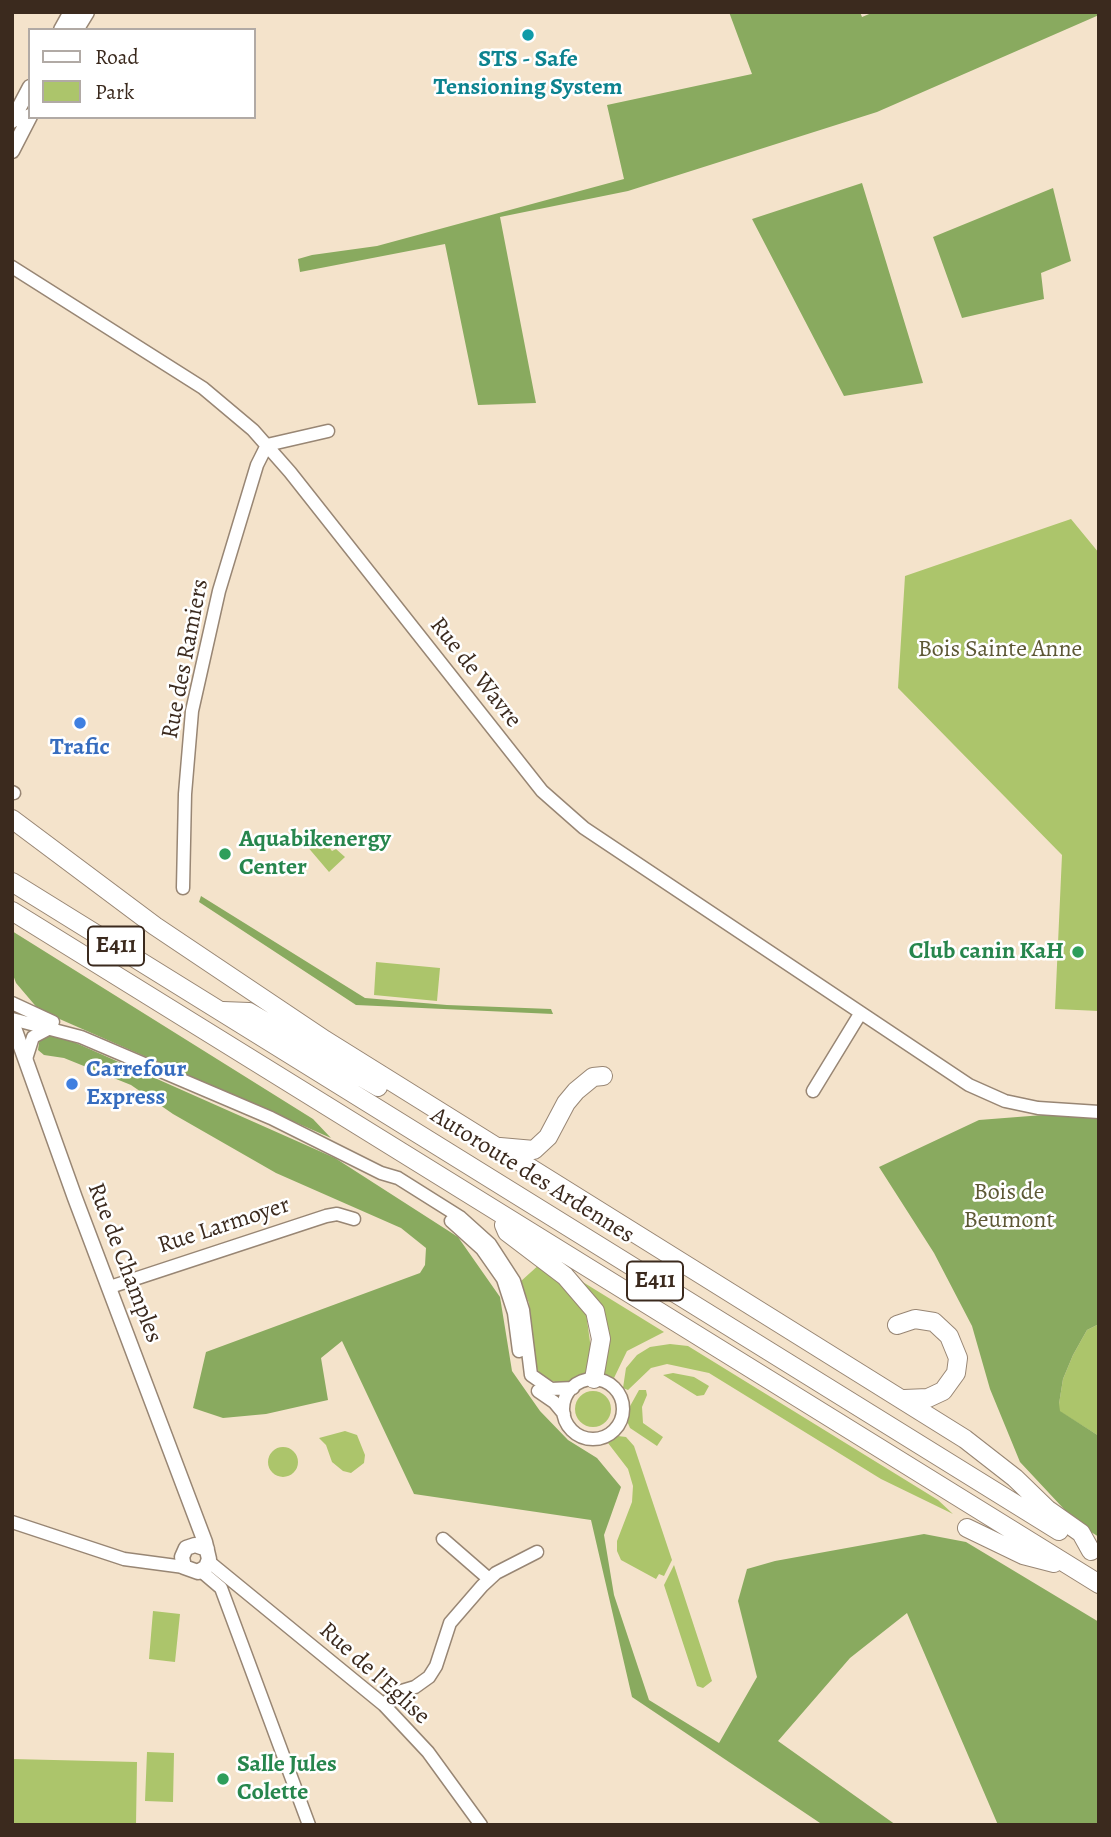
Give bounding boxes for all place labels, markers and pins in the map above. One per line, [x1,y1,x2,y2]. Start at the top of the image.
marker: STS - Safe Tensioning System [520,27,536,43]
place label: STS - Safe Tensioning System [433,46,623,102]
marker: Trafic [72,715,88,731]
place label: Trafic [50,734,110,762]
place label: Aquabikenergy Center [239,826,391,882]
marker: Aquabikenergy Center [217,846,233,862]
place label: Club canin KaH [909,938,1064,966]
marker: Club canin KaH [1070,944,1086,960]
place label: Carrefour Express [86,1056,186,1112]
marker: Carrefour Express [64,1076,80,1092]
place label: Salle Jules Colette [237,1751,337,1807]
marker: Salle Jules Colette [215,1771,231,1787]

